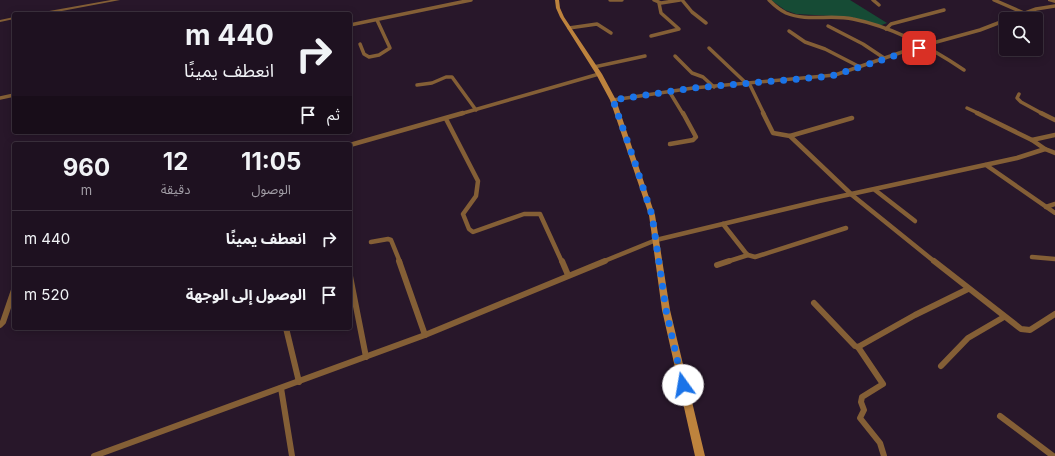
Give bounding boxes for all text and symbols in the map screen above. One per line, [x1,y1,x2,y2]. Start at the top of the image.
map controls [999,12,1043,56]
button: search [999,12,1043,56]
text: 440 m [185,18,274,52]
icon: right [288,28,340,80]
pin [902,31,936,65]
icon: arrive [908,37,930,59]
text: انعطف يمينًا [184,60,274,81]
icon: arrive [297,104,319,126]
text: ثم [327,105,340,124]
text: 12 [163,147,188,176]
text: 11:05 [241,147,301,176]
text: 960 [63,153,110,182]
text: دقيقة [161,181,190,197]
text: الوصول [251,181,291,197]
text: m [81,182,92,198]
icon: right [318,228,340,250]
text: 440 m [24,229,70,248]
text: انعطف يمينًا [226,229,306,248]
icon: arrive [318,284,340,306]
text: 520 m [24,285,69,304]
text: الوصول إلى الوجهة [186,285,306,304]
position arrow [662,364,704,406]

